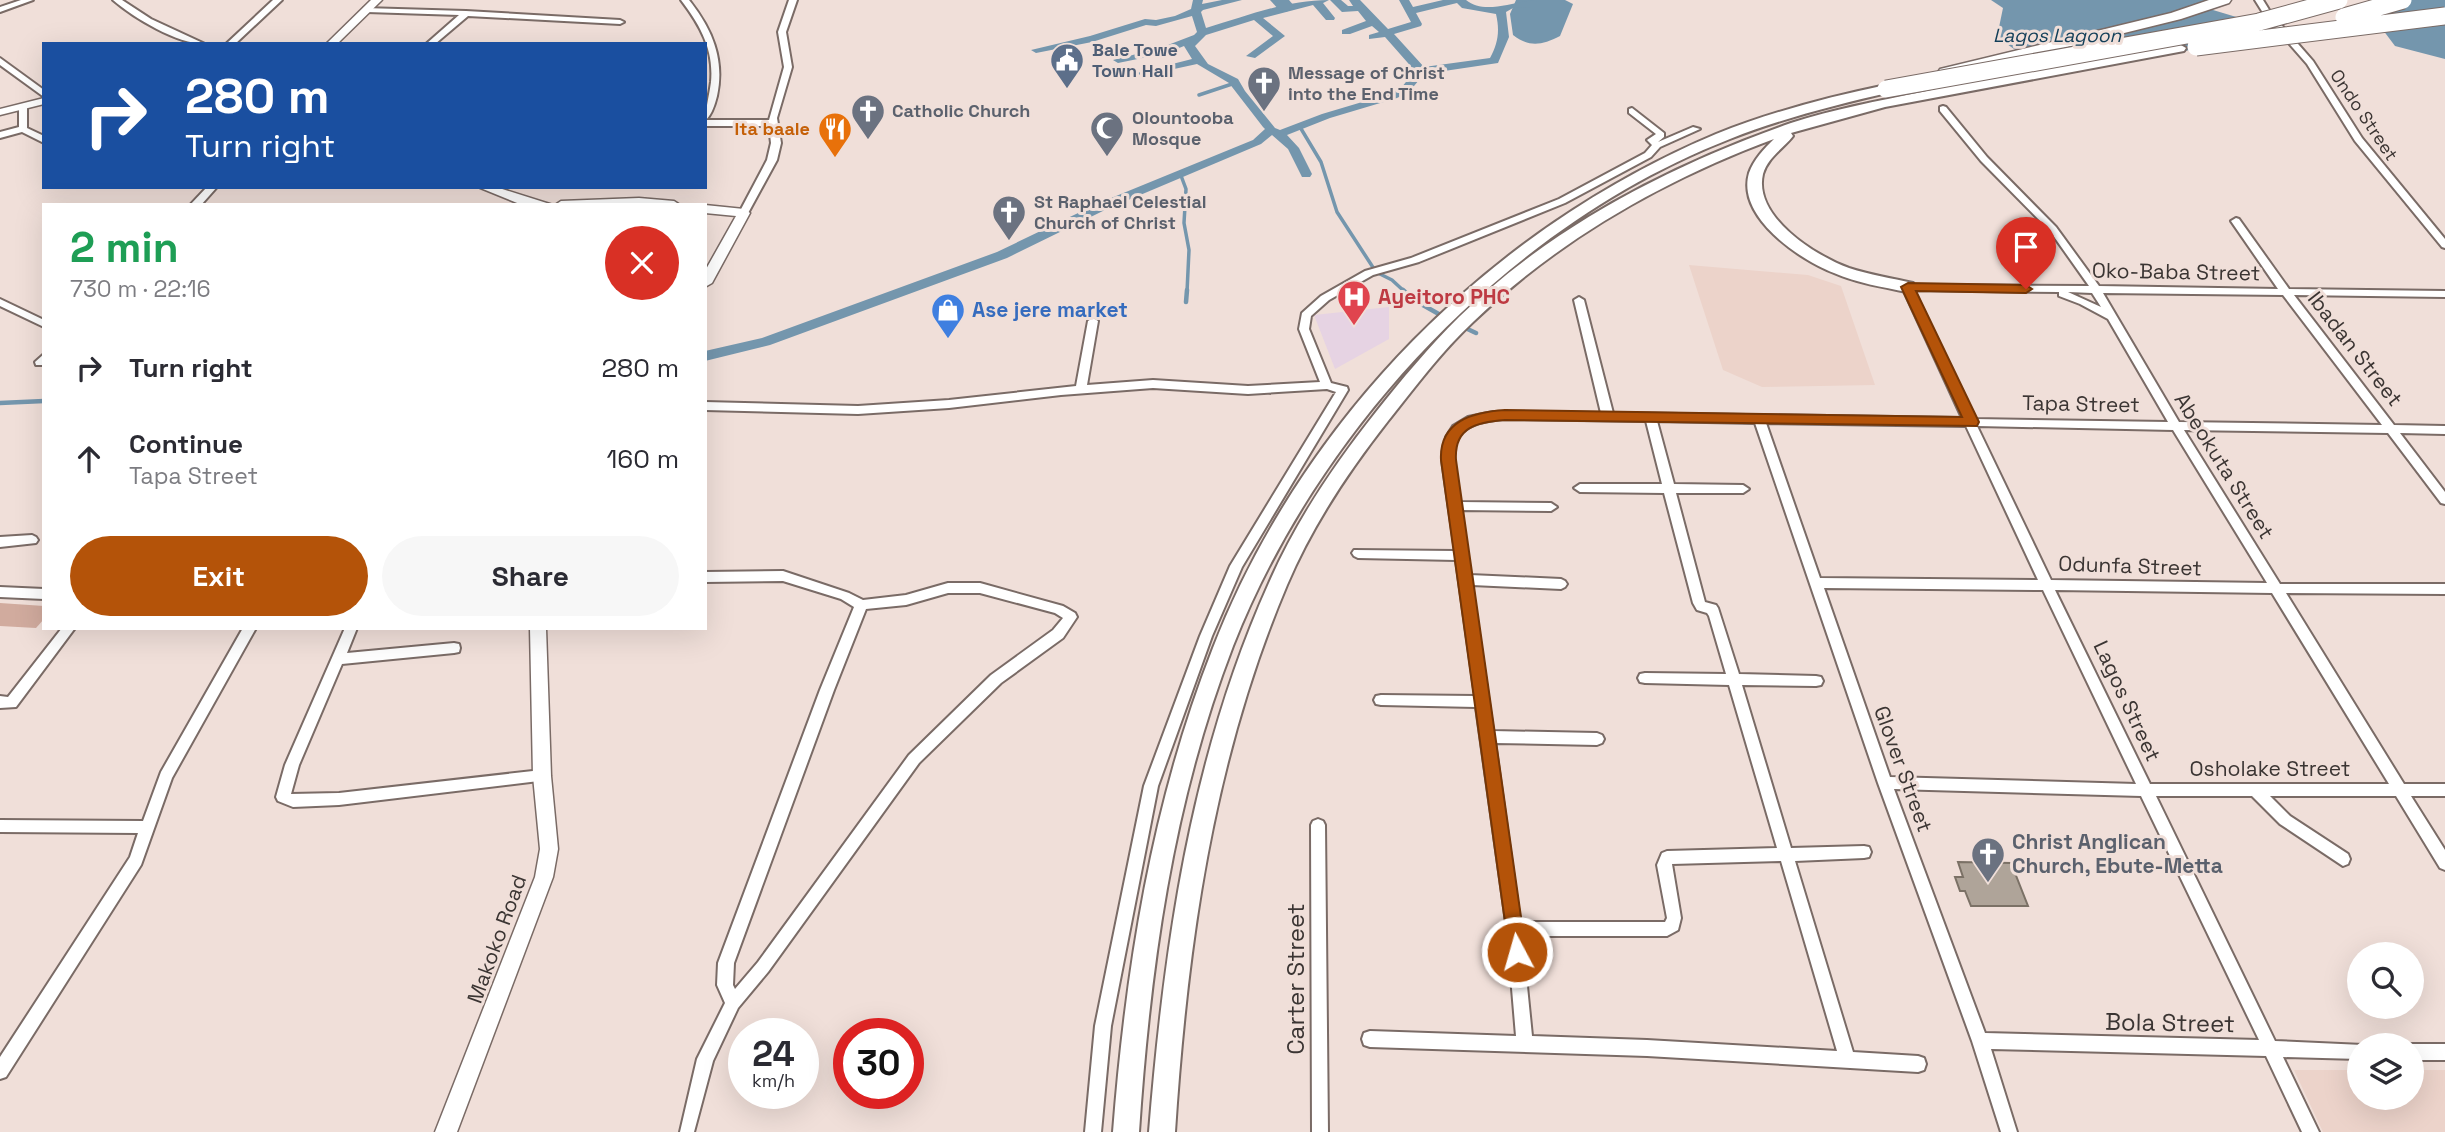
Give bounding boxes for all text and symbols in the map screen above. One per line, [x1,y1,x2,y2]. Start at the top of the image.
water label: Lagos Lagoon [1993,23,2121,48]
place label: Bale Towe Town Hall [1092,38,1178,82]
public building icon: Bale Towe Town Hall [1048,41,1086,90]
place label: Message of Christ into the End Time [1288,61,1445,105]
church icon: Message of Christ into the End Time [1245,64,1283,113]
text: 280 m [185,65,330,127]
street label: Ondo Street [2325,65,2403,165]
icon: right [70,70,161,161]
church icon: Catholic Church [849,92,887,141]
place label: Catholic Church [892,99,1030,122]
place label: Olountooba Mosque [1132,106,1234,150]
mosque icon: Olountooba Mosque [1088,109,1126,158]
restaurant icon: Ita baale [816,110,854,159]
place label: Ita baale [735,117,810,140]
text: Turn right [185,126,335,166]
place label: St Raphael Celestial Church of Christ [1034,190,1207,234]
church icon: St Raphael Celestial Church of Christ [990,193,1028,242]
pin [1996,217,2056,289]
text: 2 min [70,221,179,274]
button: close [605,226,679,300]
icon: arrive [2007,228,2045,266]
street label: Oko-Baba Street [2092,257,2260,286]
text: 730 m · 22:16 [70,274,211,304]
hospital icon: Ayeitoro PHC [1335,278,1373,327]
place label: Ayeitoro PHC [1378,283,1510,310]
street label: Ibadan Street [2302,286,2409,412]
shop icon: Ase jere market [929,291,967,340]
place label: Ase jere market [972,296,1128,323]
icon: right [70,349,108,387]
text: Turn right [129,351,253,385]
text: 280 m [601,351,679,385]
street label: Abeokuta Street [2169,388,2280,544]
street label: Tapa Street [2022,389,2140,418]
text: Continue [129,427,243,461]
icon: ahead [70,440,108,478]
text: 160 m [607,442,679,476]
text: Tapa Street [129,461,258,491]
button: Exit [70,536,368,616]
button: Share [382,536,679,616]
street label: Odunfa Street [2058,550,2202,582]
street label: Lagos Street [2088,636,2167,766]
street label: Glover Street [1868,702,1939,836]
street label: Osholake Street [2190,755,2350,782]
place label: Christ Anglican Church, Ebute-Metta [2012,828,2223,879]
church icon: Christ Anglican Church, Ebute-Metta [1969,835,2007,884]
street label: Makoko Road [461,871,532,1007]
street label: Carter Street [1280,903,1311,1055]
position arrow [1480,915,1554,989]
map controls [2347,942,2424,1110]
button: search [2347,942,2424,1019]
street label: Bola Street [2105,1006,2235,1039]
speed limit sign: 30 [833,1018,924,1109]
text: 24 [752,1032,795,1076]
button: layers [2347,1033,2424,1110]
text: km/h [752,1069,795,1092]

